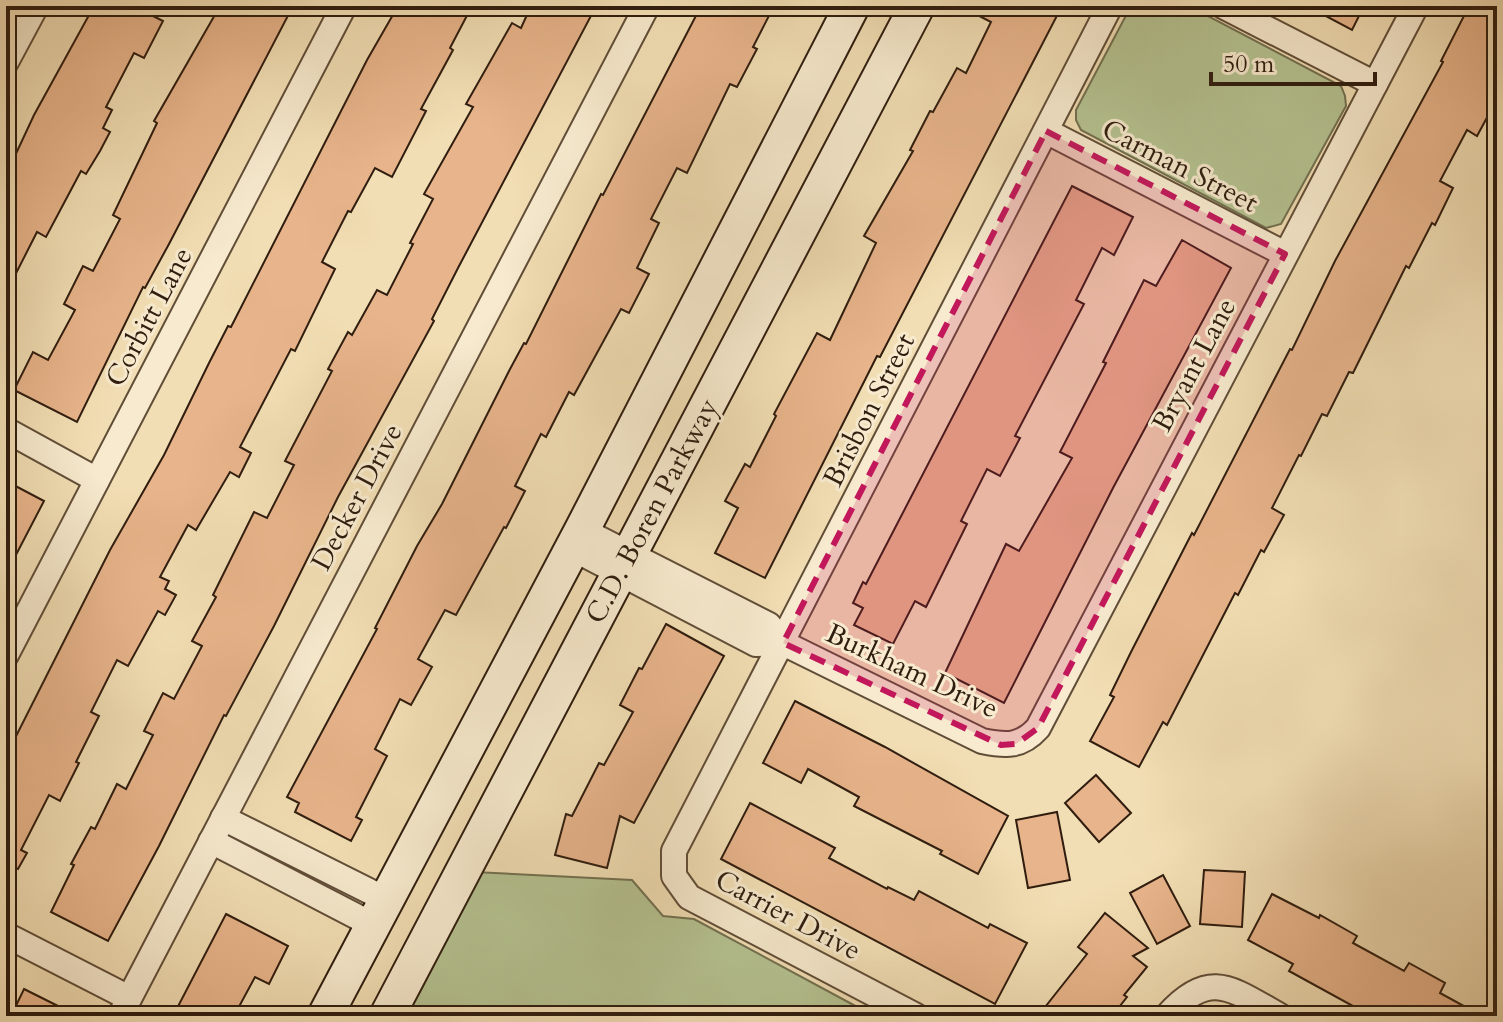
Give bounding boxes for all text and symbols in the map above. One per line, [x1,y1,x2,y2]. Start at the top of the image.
scale bar [1211,36,1375,86]
text: 50 m [1223,48,1275,81]
street label: Carman Street [1096,110,1265,222]
street label: Corbitt Lane [96,241,202,393]
street label: Bryant Lane [1143,292,1245,438]
street label: Brisbon Street [814,327,924,493]
street label: C.D. Boren Parkway [577,392,727,630]
street label: Decker Drive [302,417,412,577]
street label: Burkham Drive [820,614,1004,728]
street label: Carrier Drive [708,861,868,969]

